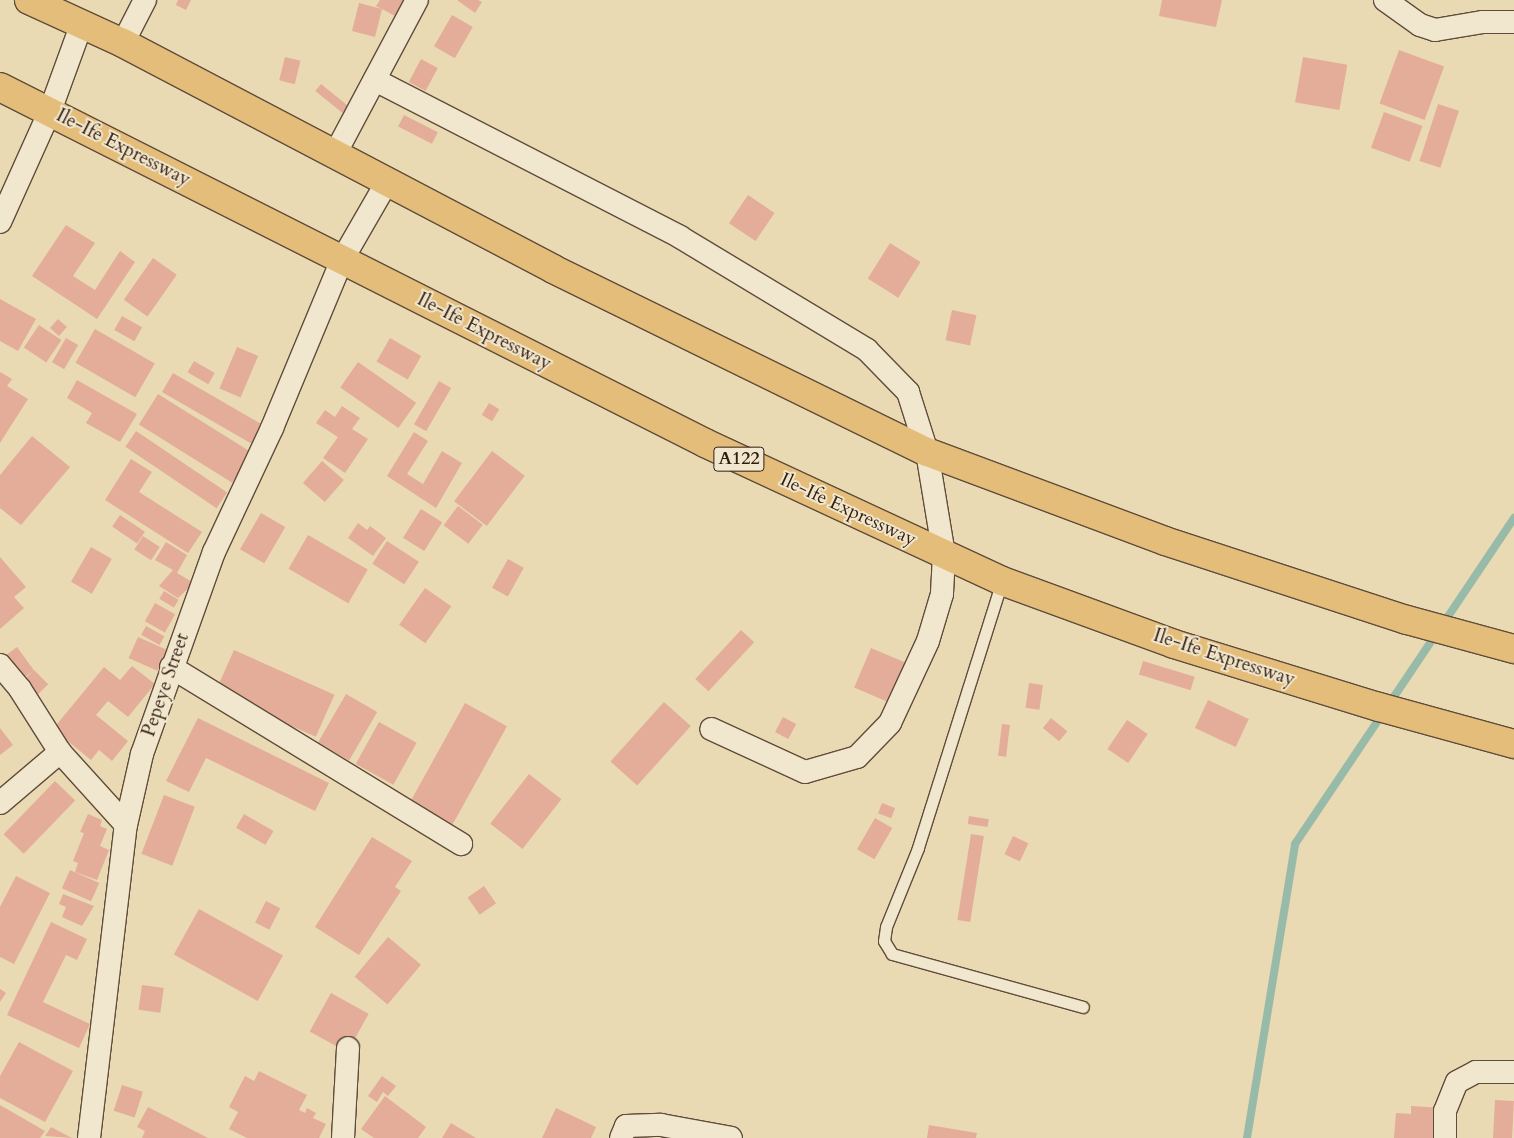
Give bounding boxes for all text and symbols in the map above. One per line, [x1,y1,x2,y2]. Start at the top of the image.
street label: Ile-Ife Expressway [52,104,194,192]
street label: Ile-Ife Expressway [413,288,555,376]
road number: A122 [713,444,765,474]
street label: Ile-Ife Expressway [776,469,920,551]
street label: Ile-Ife Expressway [1150,624,1298,692]
street label: Pepeye Street [138,630,194,740]

